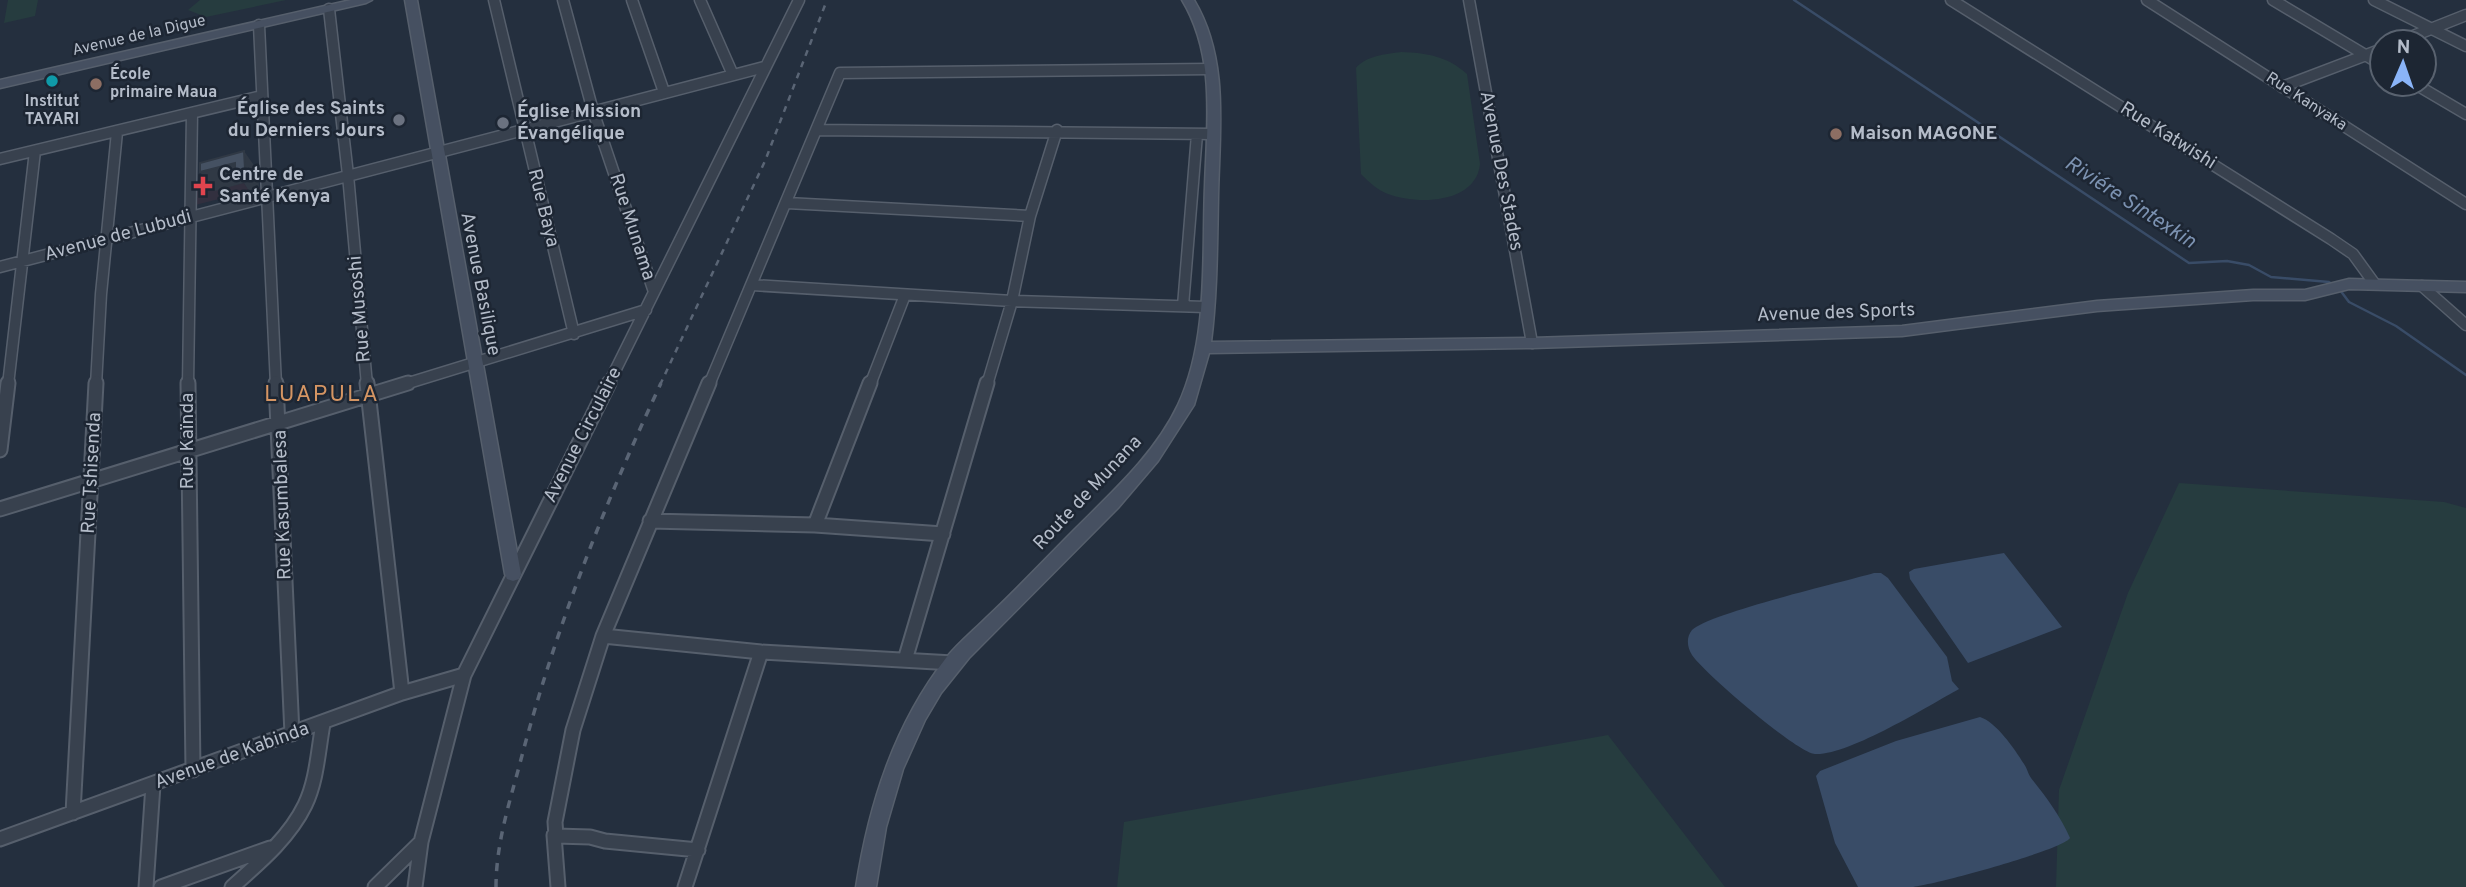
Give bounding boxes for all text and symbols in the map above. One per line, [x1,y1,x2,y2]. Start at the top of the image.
street label: Avenue de la Digue [70,11,208,61]
north arrow [2368,28,2438,98]
text: N [2396,36,2411,60]
place label: École primaire Maua [110,63,217,103]
street label: Rue Kanyaka [2262,68,2350,136]
marker: Institut TAYARI [44,73,60,89]
marker: École primaire Maua [88,76,104,92]
street label: Avenue Des Stades [1474,89,1528,253]
place label: Institut TAYARI [25,92,79,130]
place label: Église des Saints du Derniers Jours [228,96,385,143]
street label: Rue Katwishi [2115,97,2221,175]
place label: Église Mission Évangélique [517,99,641,146]
marker: Église des Saints du Derniers Jours [391,112,407,128]
marker: Église Mission Évangélique [495,115,511,131]
place label: Maison MAGONE [1850,122,1997,146]
marker: Maison MAGONE [1828,126,1844,142]
water label: Riviére Sintexkin [2059,150,2201,256]
place label: Centre de Santé Kenya [219,163,330,209]
street label: Rue Baya [522,166,564,250]
street label: Rue Munama [603,171,661,283]
marker: Centre de Santé Kenya [193,176,213,196]
street label: Avenue de Lubudi [42,205,194,267]
street label: Avenue Basilique [454,210,506,358]
street label: Rue Musoshi [343,255,377,363]
street label: Avenue des Sports [1756,298,1916,328]
street label: Avenue Circulaire [538,363,628,507]
district label: LUAPULA [264,381,380,410]
street label: Rue Kaïnda [176,393,200,489]
street label: Rue Tshisenda [77,412,107,534]
street label: Rue Kasumbalesa [268,430,298,580]
street label: Route de Munana [1029,431,1147,555]
street label: Avenue de Kabinda [151,717,313,795]

